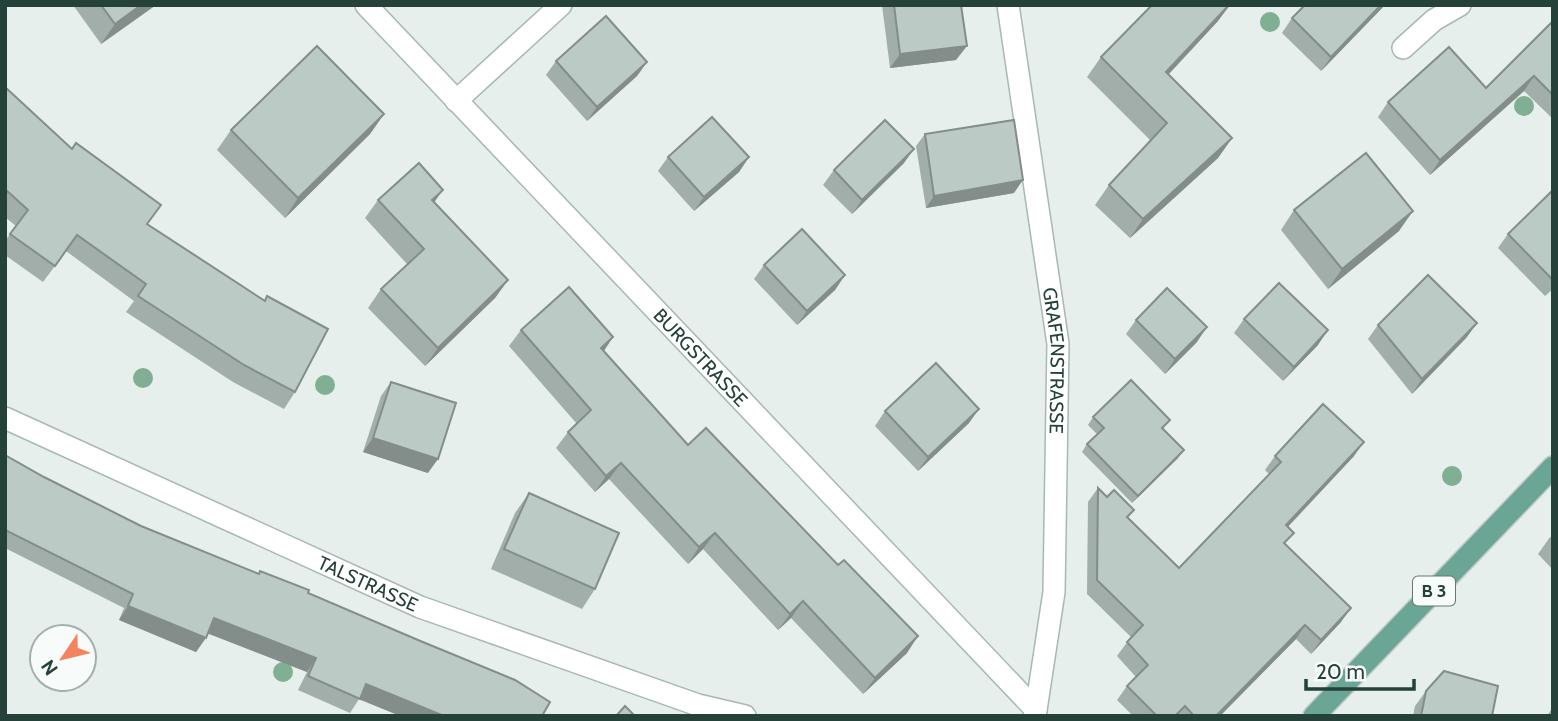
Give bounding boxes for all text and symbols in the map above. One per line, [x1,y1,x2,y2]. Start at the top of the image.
street label: GRAFENSTRASSE [1038,286,1070,434]
street label: BURGSTRASSE [649,304,753,411]
street label: TALSTRASSE [314,551,422,616]
road number: B 3 [1413,576,1455,606]
north arrow [28,623,98,693]
scale bar [1306,648,1414,692]
text: N [36,655,63,680]
text: 20 m [1316,659,1365,684]

